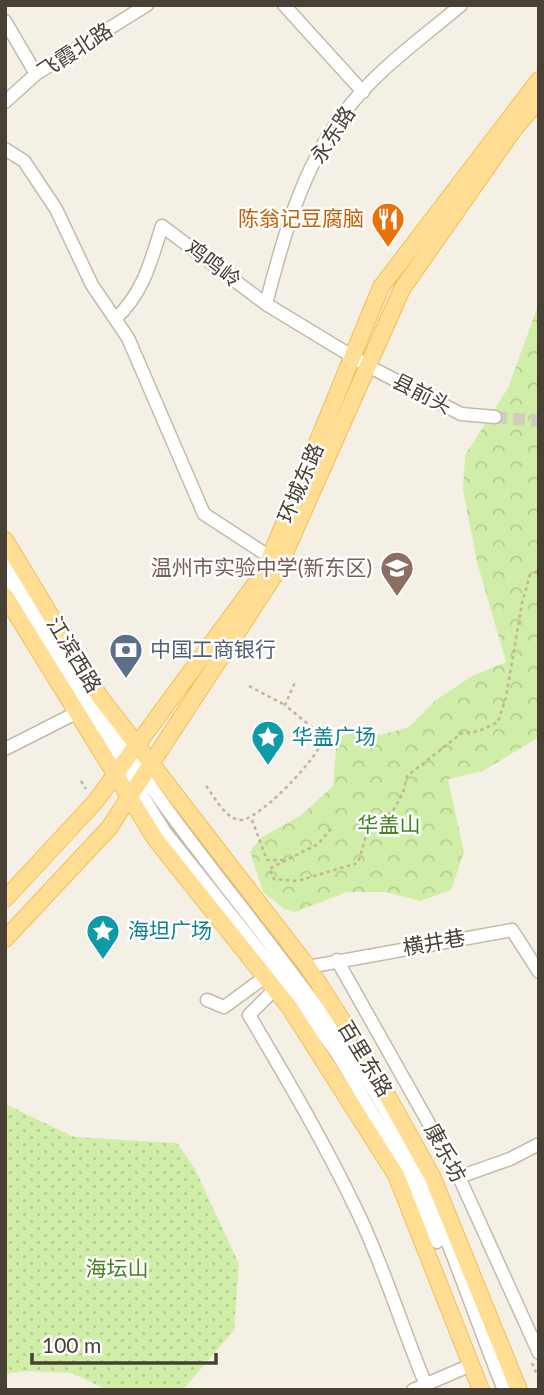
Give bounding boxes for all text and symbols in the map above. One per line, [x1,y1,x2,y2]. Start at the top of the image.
street label: 飞霞北路 [32,16,116,83]
street label: 永东路 [304,101,359,167]
restaurant icon: 陈翁记豆腐脑 [369,200,407,249]
place label: 陈翁记豆腐脑 [238,205,364,230]
street label: 鸡鸣岭 [181,234,247,292]
street label: 县前头 [389,367,456,418]
street label: 环城东路 [272,439,328,526]
school or university icon: 温州市实验中学(新东区) [378,549,416,598]
place label: 温州市实验中学(新东区) [151,554,372,579]
street label: 江滨西路 [43,612,108,697]
bank icon: 中国工商银行 [107,631,145,680]
place label: 中国工商银行 [150,636,276,661]
place icon: 华盖广场 [249,718,287,767]
place label: 华盖广场 [292,723,376,748]
park label: 华盖山 [358,811,421,836]
place icon: 海坦广场 [84,912,122,961]
place label: 海坦广场 [128,917,212,942]
street label: 横井巷 [401,924,467,959]
street label: 百里东路 [334,1016,399,1101]
street label: 康乐坊 [420,1119,472,1186]
park label: 海坛山 [86,1255,149,1280]
scale bar [32,1322,215,1366]
text: 100 m [42,1332,101,1357]

